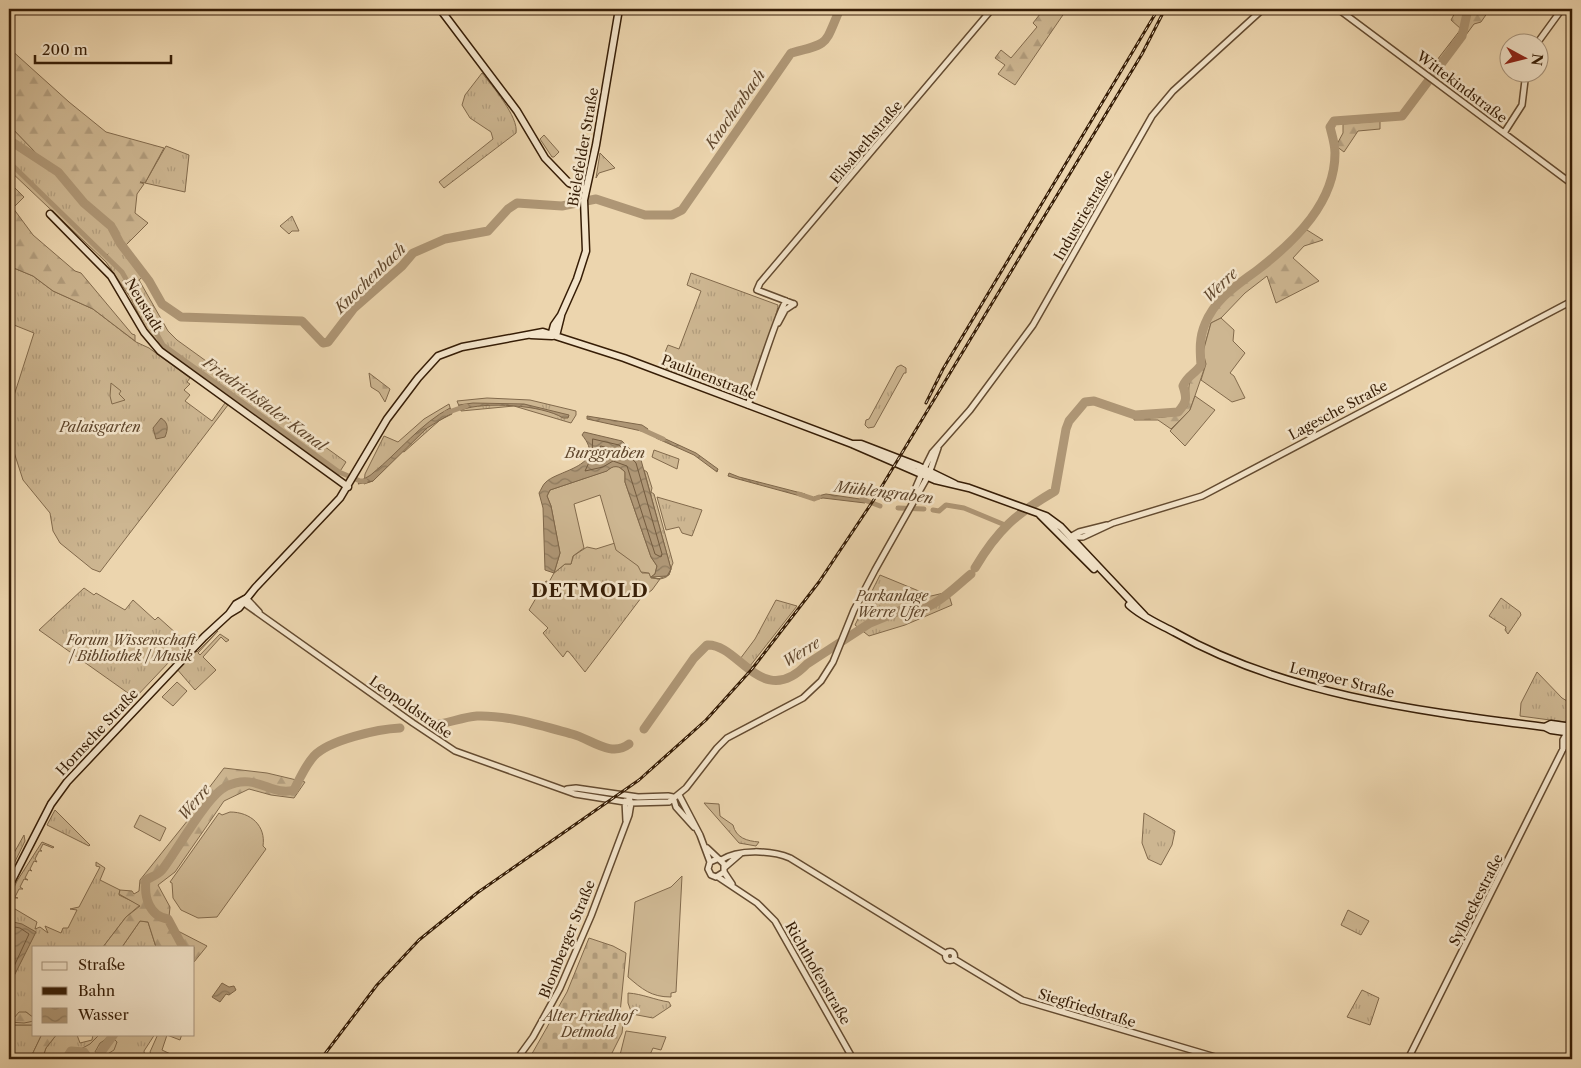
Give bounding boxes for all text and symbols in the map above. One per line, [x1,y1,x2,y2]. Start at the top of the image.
scale bar [35,32,171,64]
north arrow [1498,32,1548,82]
text: 200 m [42,40,88,59]
street label: Wittekindstraße [1412,46,1511,127]
text: N [1527,52,1547,67]
water label: Knochenbach [700,66,769,153]
street label: Bielefelder Straße [564,86,602,208]
street label: Elisabethstraße [826,97,906,187]
street label: Industriestraße [1050,166,1116,264]
water label: Knochenbach [330,239,410,318]
water label: Werre [1199,263,1242,306]
street label: Neustadt [121,275,167,335]
street label: Paulinenstraße [659,351,759,403]
water label: Friedrichstaler Kanal [199,352,332,456]
street label: Lagesche Straße [1285,376,1391,444]
park label: Palaisgarten [58,418,141,436]
water label: Burggraben [564,443,645,462]
water label: Mühlengraben [831,476,935,507]
district label: DETMOLD [531,579,649,602]
park label: Parkanlage Werre Ufer [855,587,930,621]
park label: Forum Wissenschaft | Bibliothek | Musik [66,631,196,665]
water label: Werre [779,633,824,671]
street label: Lemgoer Straße [1288,658,1396,702]
street label: Leopoldstraße [366,672,456,742]
street label: Hornsche Straße [52,684,142,779]
water label: Werre [174,780,215,824]
street label: Sylbeckestraße [1445,851,1507,949]
street label: Blomberger Straße [535,877,599,1001]
street label: Richthofenstraße [781,918,855,1028]
legend [32,946,195,1036]
text: Straße [78,955,125,974]
text: Bahn [78,981,116,1000]
street label: Siegfriedstraße [1036,985,1138,1031]
text: Wasser [77,1005,129,1024]
park label: Alter Friedhof Detmold [541,1007,638,1041]

